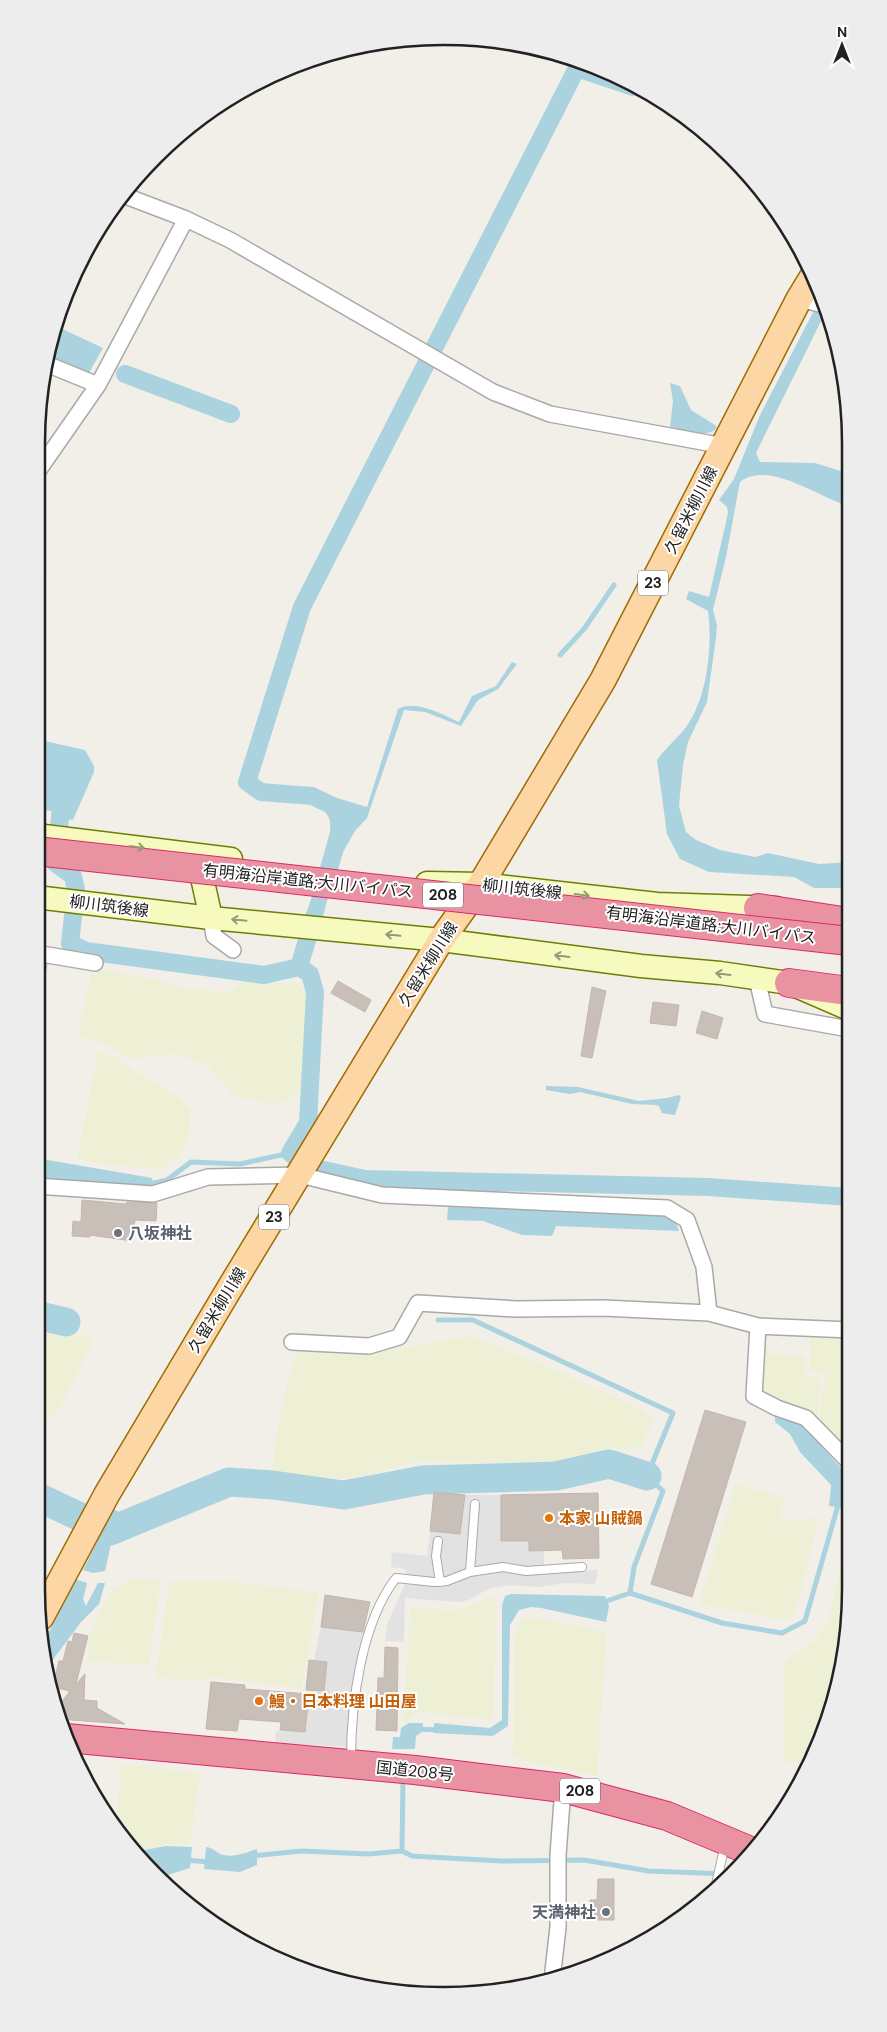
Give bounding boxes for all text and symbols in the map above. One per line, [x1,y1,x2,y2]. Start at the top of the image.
north arrow [817,20,867,70]
text: N [837,23,847,41]
street label: 久留米柳川線 [660,462,722,558]
road number: 23 [638,570,668,596]
one-way arrow [129,842,145,852]
street label: 有明海沿岸道路;大川バイパス [202,860,414,902]
street label: 柳川筑後線 [481,874,563,904]
road number: 208 [423,882,463,908]
one-way arrow [574,890,590,900]
street label: 柳川筑後線 [68,891,150,921]
street label: 有明海沿岸道路;大川バイパス [605,902,817,948]
one-way arrow [231,916,247,925]
street label: 久留米柳川線 [394,918,462,1010]
one-way arrow [385,930,401,940]
one-way arrow [554,951,570,961]
one-way arrow [716,969,732,979]
road number: 23 [259,1204,289,1230]
place label: 八坂神社 [128,1223,192,1244]
marker: 八坂神社 [112,1227,124,1239]
street label: 久留米柳川線 [183,1263,251,1357]
place label: 本家 山賊鍋 [559,1508,643,1529]
marker: 本家 山賊鍋 [543,1512,555,1524]
place label: 鰻・日本料理 山田屋 [269,1691,417,1712]
marker: 鰻・日本料理 山田屋 [253,1695,265,1707]
street label: 国道208号 [375,1756,455,1786]
road number: 208 [560,1778,600,1804]
place label: 天満神社 [532,1902,596,1923]
marker: 天満神社 [600,1906,612,1918]

